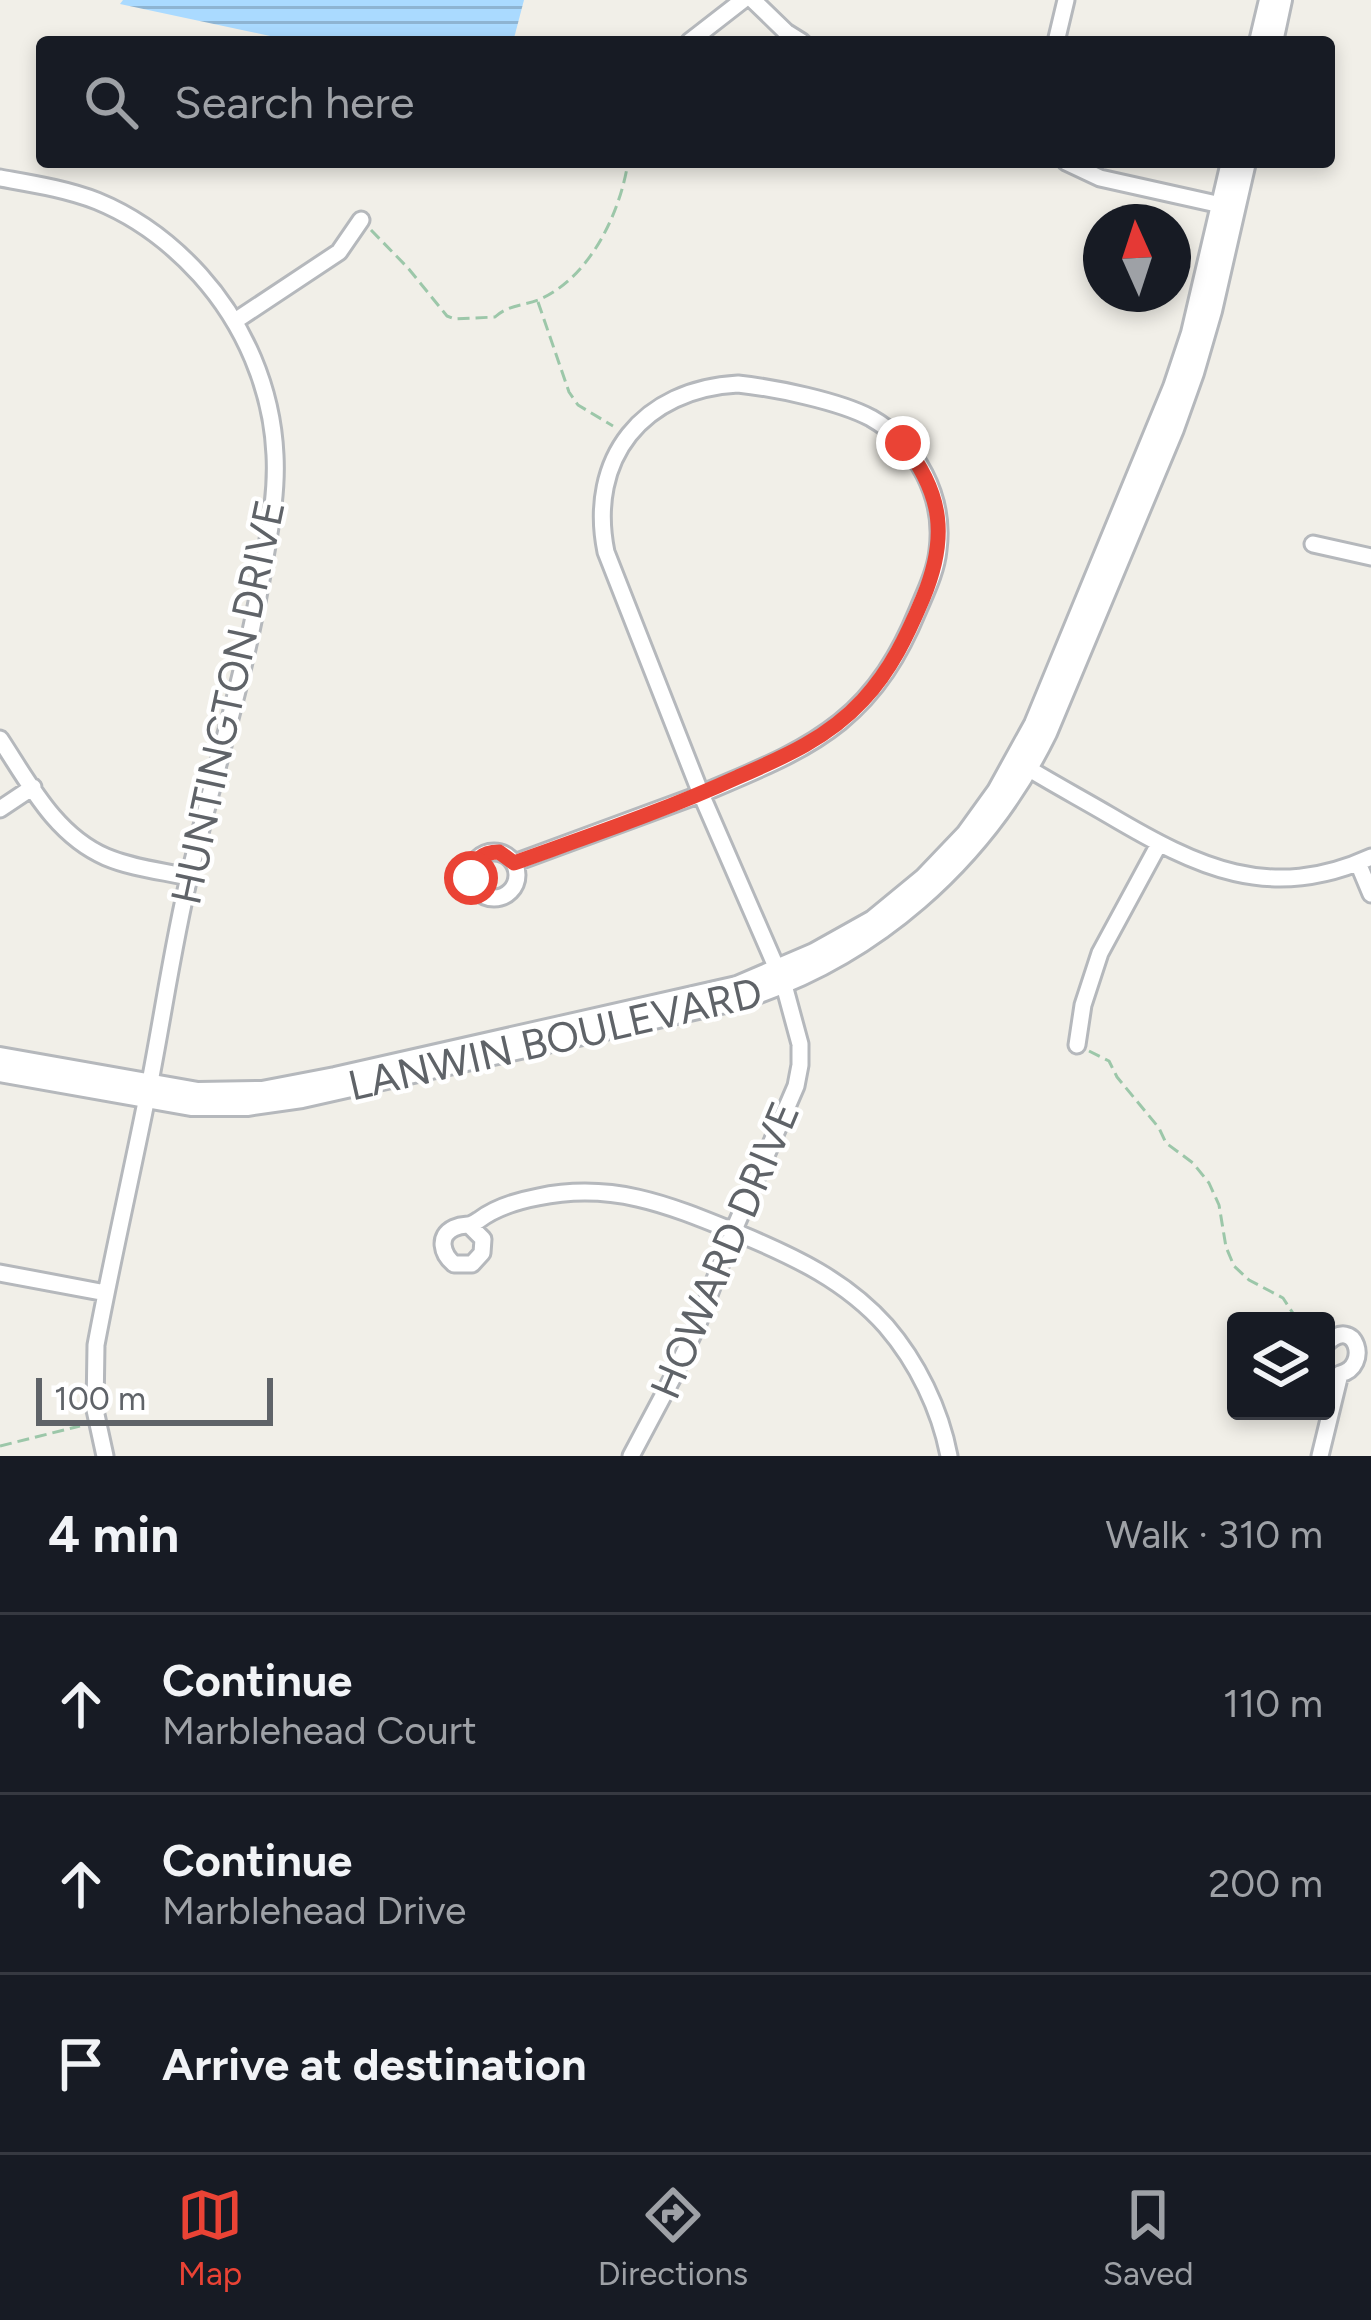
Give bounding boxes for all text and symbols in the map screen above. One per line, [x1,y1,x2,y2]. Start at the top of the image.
search box [36,36,1335,168]
icon: search [78,69,144,135]
text: Search here [174,75,414,129]
north arrow [1083,204,1191,312]
route end [876,416,930,470]
street label: HUNTINGTON DRIVE [160,495,296,909]
route start [444,851,498,905]
street label: LANWIN BOULEVARD [343,967,767,1111]
street label: HOWARD DRIVE [640,1094,810,1406]
map controls [1227,1312,1335,1420]
button: layers [1227,1312,1335,1420]
scale bar [36,1372,273,1425]
text: 100 m [54,1379,146,1418]
text: 4 min [48,1504,179,1565]
text: Walk · 310 m [1105,1511,1323,1558]
text: Continue [162,1653,352,1707]
icon: ahead [48,1671,114,1737]
text: 110 m [1223,1680,1323,1727]
text: Marblehead Court [162,1707,477,1754]
text: Continue [162,1833,352,1887]
icon: ahead [48,1851,114,1917]
text: 200 m [1208,1860,1323,1907]
text: Marblehead Drive [162,1887,466,1934]
icon: arrive [48,2031,114,2097]
text: Arrive at destination [162,2037,586,2091]
tab: Map [177,2182,243,2293]
tab: Directions [598,2182,748,2293]
tab: Saved [1103,2182,1194,2293]

